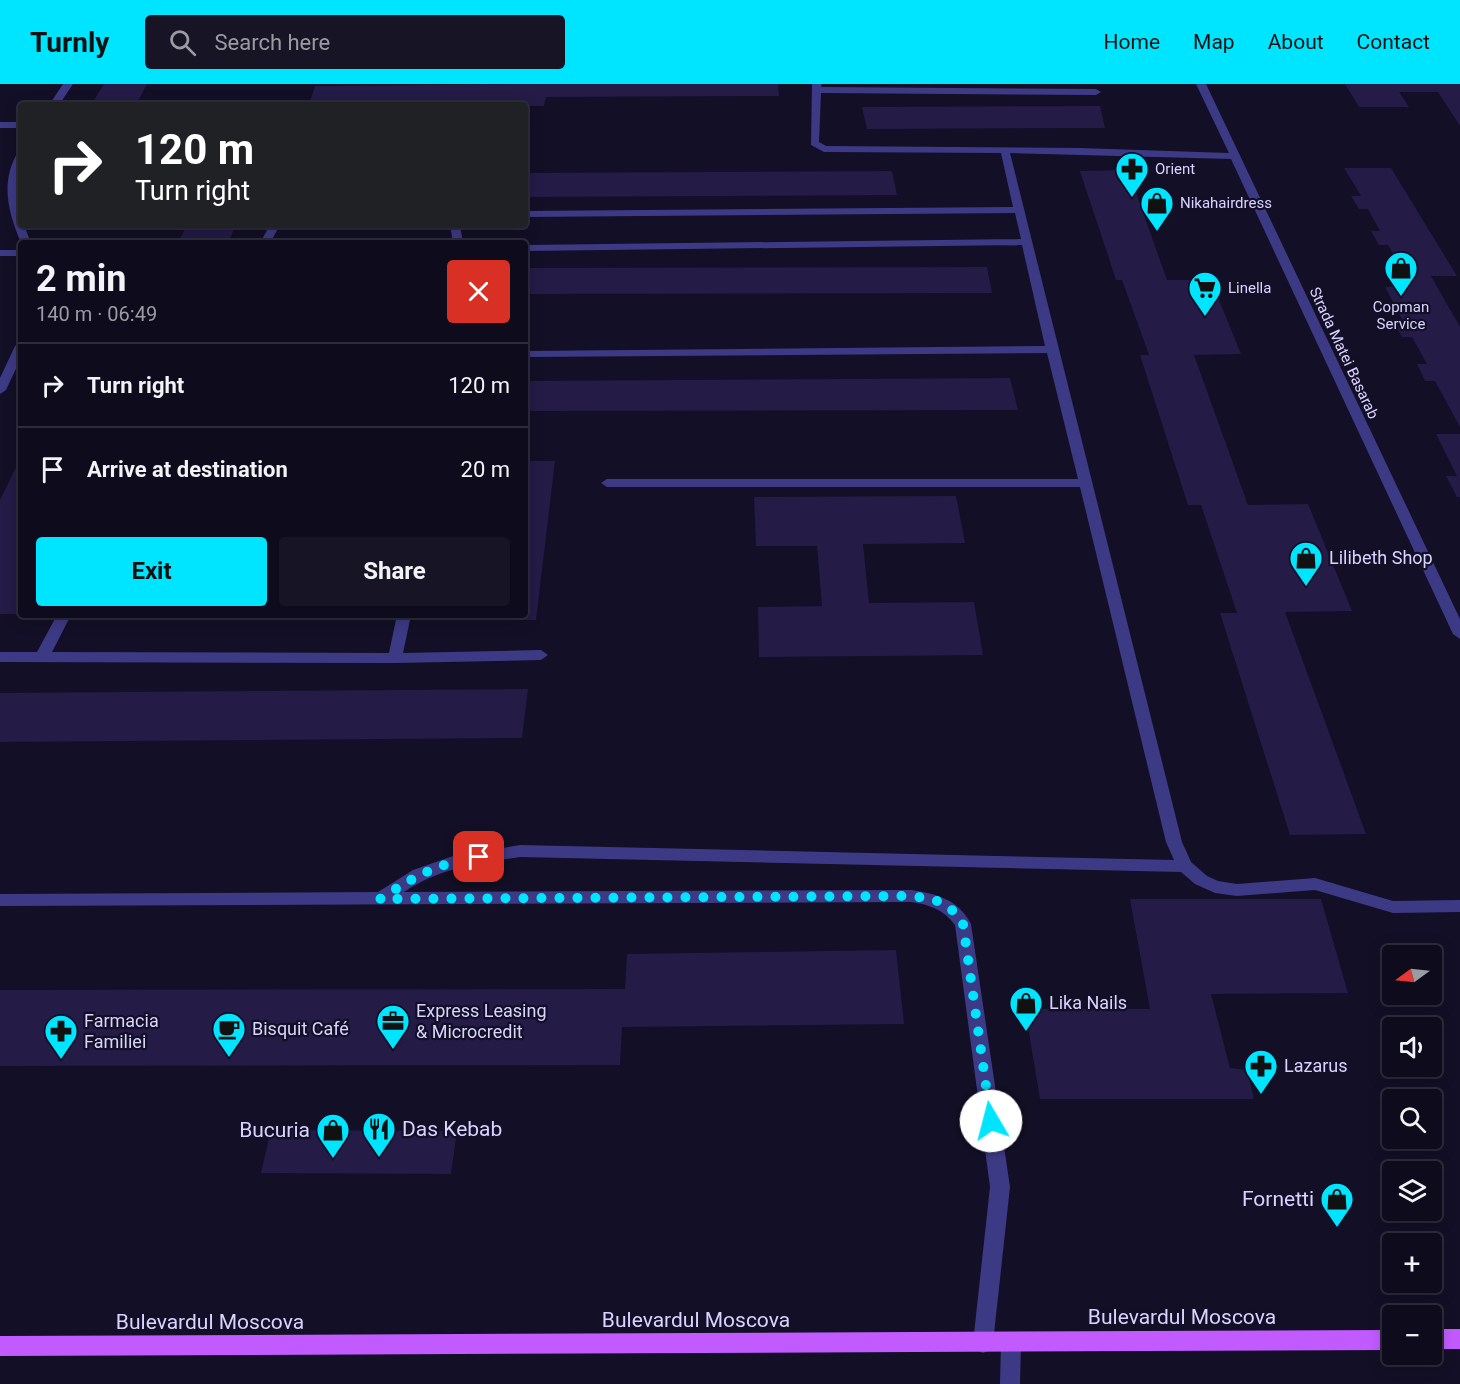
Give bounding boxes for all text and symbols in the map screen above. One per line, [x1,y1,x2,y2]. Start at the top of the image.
search box [145,15,565,69]
text: Turnly [30,26,109,59]
icon: search [166,26,199,59]
text: Search here [214,30,330,55]
text: Home [1104,30,1160,54]
text: Map [1193,30,1235,54]
text: About [1268,30,1324,54]
text: Contact [1357,30,1430,54]
text: 120 m [135,125,254,174]
icon: right [36,126,114,204]
pharmacy icon: Orient [1114,151,1150,198]
place label: Orient [1155,160,1195,178]
text: Turn right [135,175,250,207]
shop icon: Nikahairdress [1139,185,1175,232]
place label: Nikahairdress [1180,194,1272,212]
shop icon: Copman Service [1383,250,1419,297]
text: 2 min [36,258,127,300]
button: close [447,260,510,323]
supermarket icon: Linella [1187,270,1223,317]
place label: Linella [1228,279,1271,297]
street label: Strada Matei Basarab [1306,284,1382,422]
place label: Copman Service [1373,298,1429,333]
text: 140 m · 06:49 [36,302,157,326]
icon: right [36,369,69,402]
text: Turn right [87,373,184,398]
text: 120 m [448,373,510,398]
icon: arrive [36,453,69,486]
text: Arrive at destination [87,457,288,482]
text: 20 m [461,457,510,482]
button: Exit [36,537,267,606]
button: Share [279,537,510,606]
shop icon: Lilibeth Shop [1288,540,1324,587]
place label: Lilibeth Shop [1329,547,1433,568]
pin [453,831,504,882]
icon: arrive [462,840,495,873]
north arrow [1382,945,1442,1005]
map controls [1382,945,1442,1365]
shop icon: Lika Nails [1008,985,1044,1032]
place label: Lika Nails [1049,992,1127,1013]
place label: Express Leasing & Microcredit [416,1000,547,1042]
office icon: Express Leasing & Microcredit [375,1003,411,1050]
place label: Farmacia Familiei [84,1010,159,1052]
cafe icon: Bisquit Café [211,1011,247,1058]
pharmacy icon: Farmacia Familiei [43,1013,79,1060]
button: sound [1382,1017,1442,1077]
place label: Bisquit Café [252,1018,349,1039]
pharmacy icon: Lazarus [1243,1048,1279,1095]
place label: Lazarus [1284,1055,1348,1076]
position arrow [959,1089,1023,1153]
button: search [1382,1089,1442,1149]
restaurant icon: Das Kebab [361,1111,397,1158]
shop icon: Bucuria [315,1112,351,1159]
place label: Das Kebab [402,1117,502,1141]
place label: Bucuria [239,1118,310,1142]
button: layers [1382,1161,1442,1221]
shop icon: Fornetti [1319,1181,1355,1228]
place label: Fornetti [1242,1187,1314,1211]
button: + [1382,1233,1442,1293]
street label: Bulevardul Moscova [1088,1305,1276,1329]
button: − [1382,1305,1442,1365]
street label: Bulevardul Moscova [602,1308,790,1332]
street label: Bulevardul Moscova [116,1310,304,1334]

